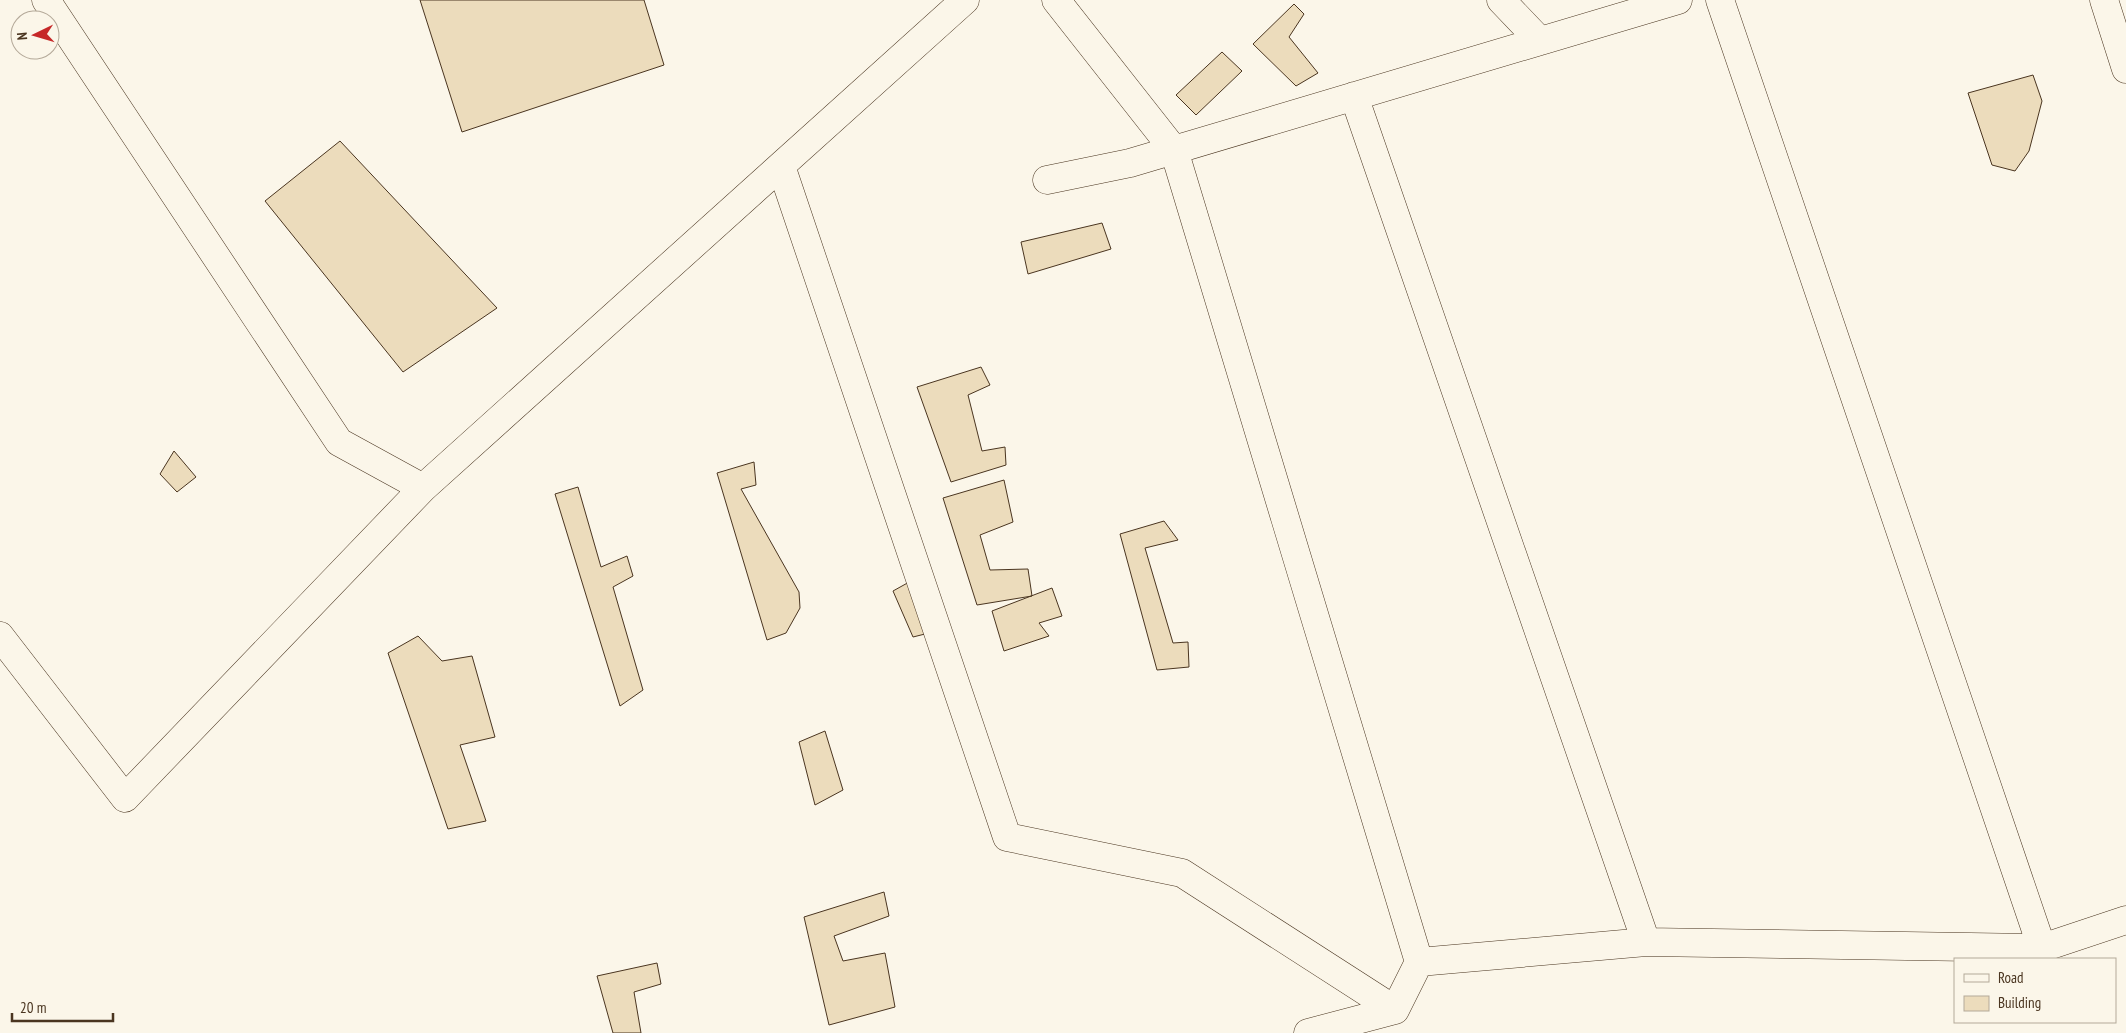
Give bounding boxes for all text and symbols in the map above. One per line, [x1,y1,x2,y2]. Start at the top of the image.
north arrow [10,10,60,60]
text: N [13,32,31,41]
legend [1954,958,2116,1023]
text: Road [1998,968,2024,987]
scale bar [12,990,114,1022]
text: Building [1998,993,2041,1012]
text: 20 m [20,998,46,1017]

